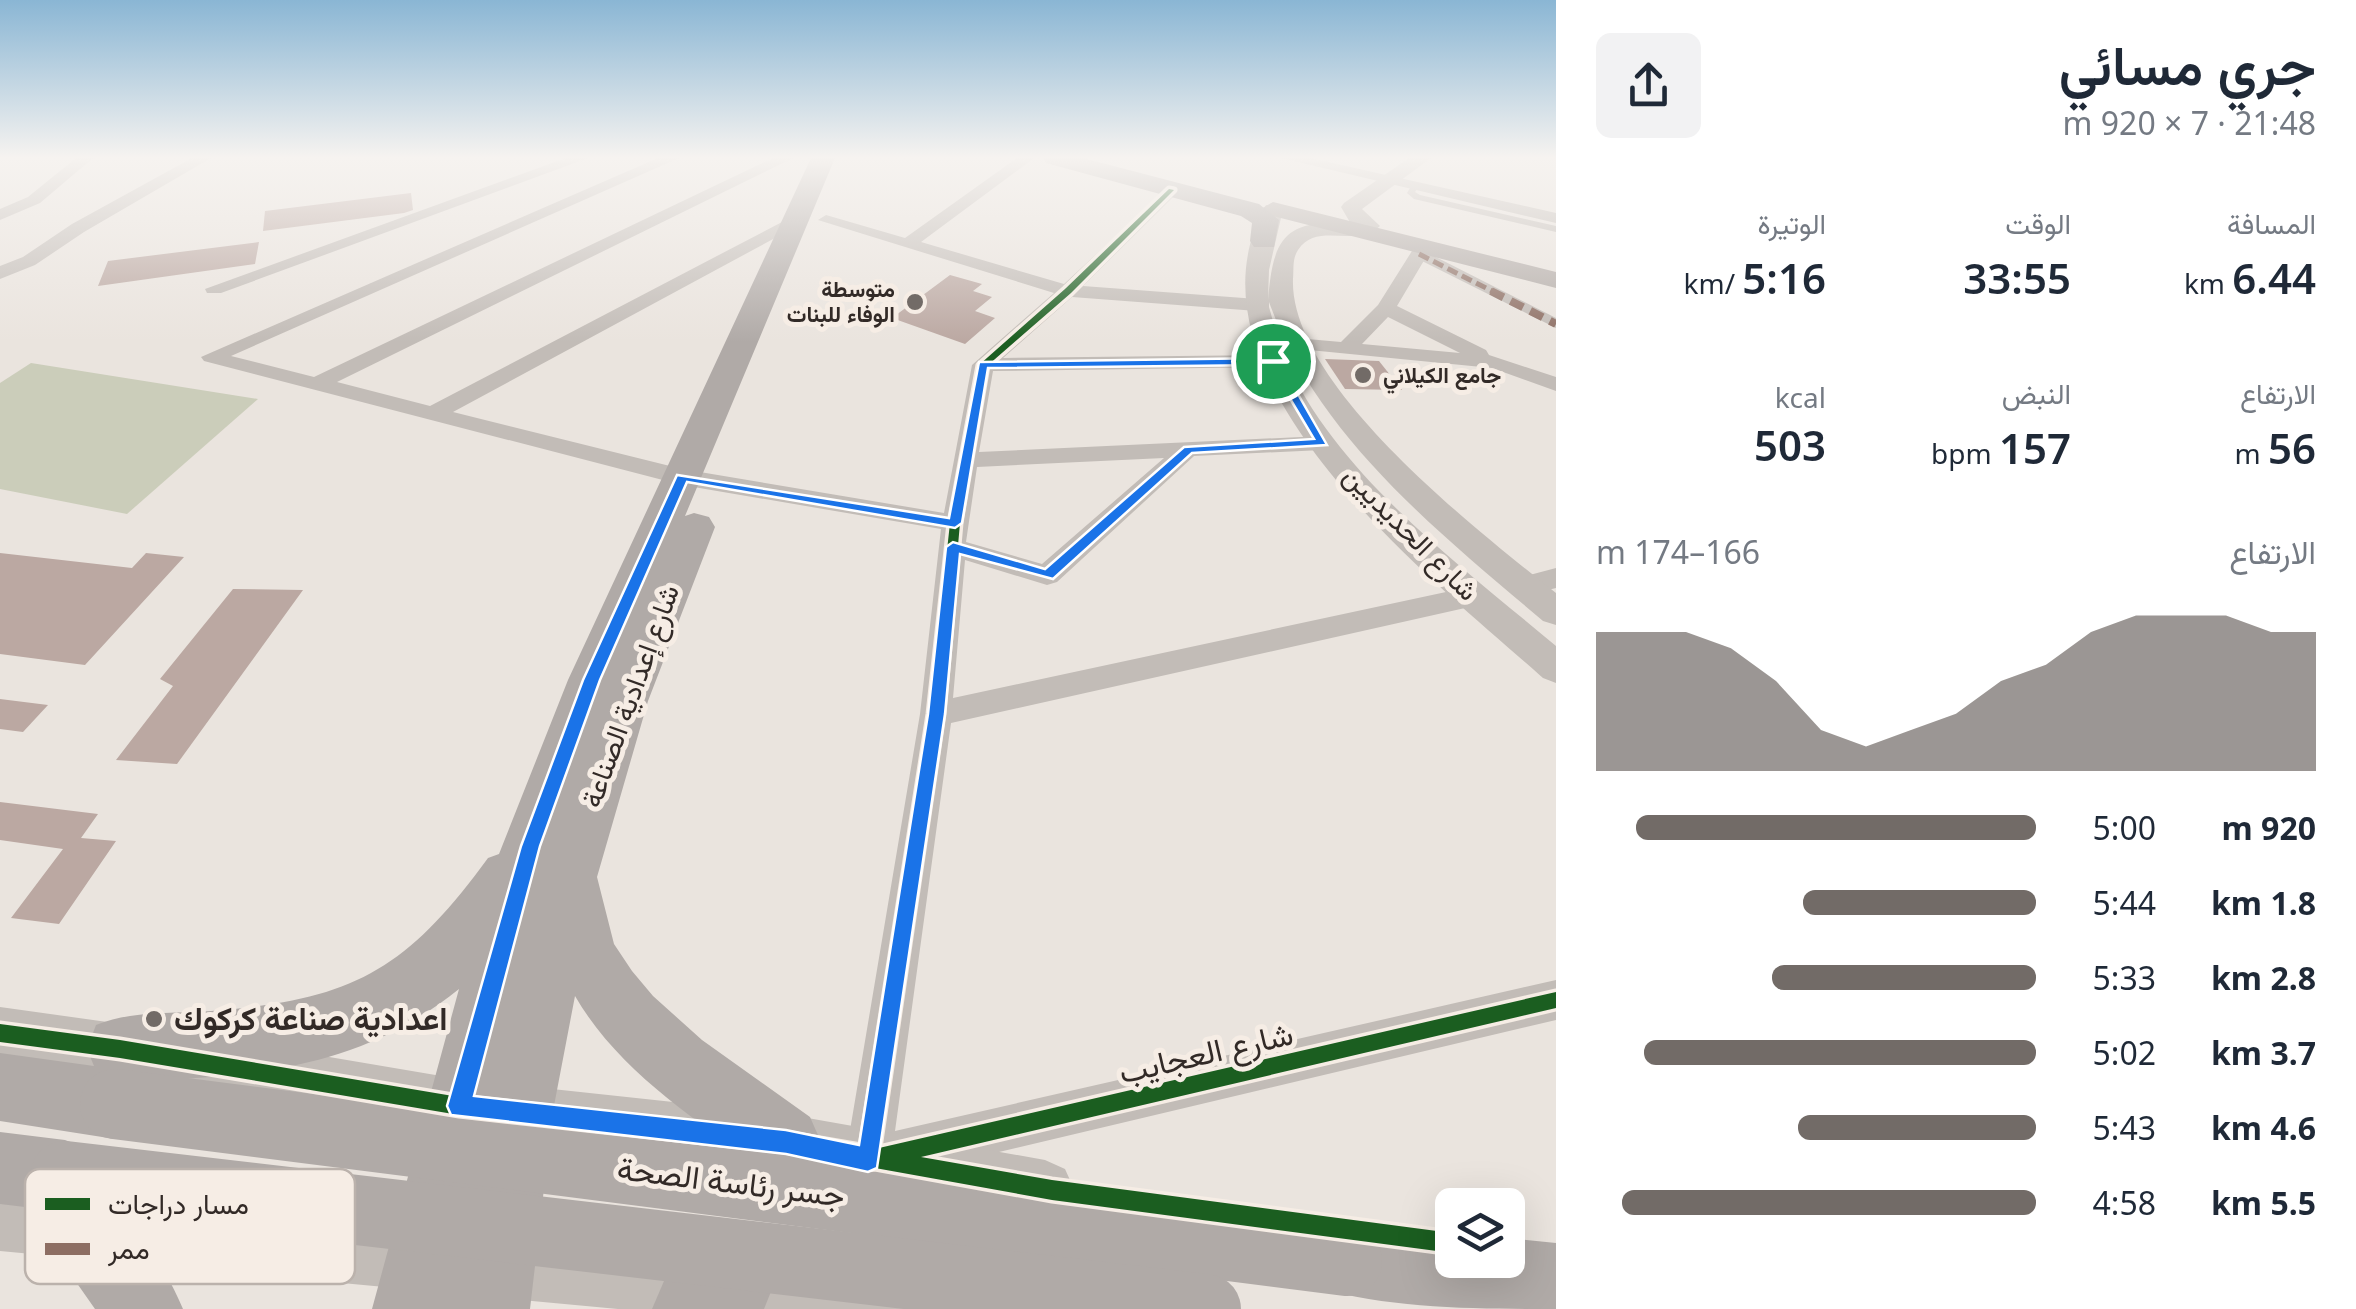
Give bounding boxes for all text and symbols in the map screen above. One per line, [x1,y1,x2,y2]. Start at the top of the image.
text: جري مسائي [2059,26,2316,101]
button: share [1596,33,1701,138]
text: 21:48 · 7 × 920 m [2063,101,2316,144]
text: الوتيرة [1758,204,1826,242]
text: الوقت [2005,204,2071,242]
text: المسافة [2227,204,2316,242]
text: 5:16 [1742,249,1826,306]
text: 33:55 [1963,249,2071,306]
text: 6.44 [2232,249,2316,306]
text: /km [1683,264,1742,302]
text: km [2184,264,2232,302]
place label: متوسطة الوفاء للبنات [787,273,895,328]
marker: متوسطة الوفاء للبنات [904,291,926,313]
pin [1231,319,1316,404]
icon: arrive [1246,334,1301,389]
place label: جامع الكيلاني [1383,359,1501,394]
marker: جامع الكيلاني [1352,364,1374,386]
text: النبض [2002,374,2071,412]
text: الارتفاع [2240,374,2316,412]
text: kcal [1775,378,1826,416]
text: 503 [1754,416,1826,473]
text: 157 [1999,419,2071,476]
text: 56 [2268,419,2316,476]
text: bpm [1931,434,1999,472]
text: m [2234,434,2268,472]
street label: شارع الحديديين [1335,456,1488,609]
text: 166–174 m [1596,530,1760,573]
text: الارتفاع [2229,530,2316,573]
street label: شارع إعدادية الصناعة [571,579,688,813]
text: 5:00 [2093,806,2156,849]
text: 920 m [2222,806,2316,849]
text: 5:44 [2093,881,2156,924]
text: 1.8 km [2211,881,2316,924]
text: 5:33 [2093,956,2156,999]
text: 2.8 km [2211,956,2316,999]
place label: اعدادية صناعة كركوك [174,996,448,1039]
marker: اعدادية صناعة كركوك [143,1008,165,1030]
street label: شارع العجايب [1114,1011,1297,1094]
text: 5:02 [2093,1031,2156,1074]
text: 3.7 km [2211,1031,2316,1074]
text: 5:43 [2093,1106,2156,1149]
text: 4.6 km [2211,1106,2316,1149]
street label: جسر رئاسة الصحة [615,1145,847,1216]
legend [25,1169,355,1284]
text: 4:58 [2093,1181,2156,1224]
text: 5.5 km [2211,1181,2316,1224]
text: مسار دراجات [108,1184,249,1222]
map controls [1435,1188,1525,1278]
button: layers [1435,1188,1525,1278]
text: ممر [107,1229,150,1267]

